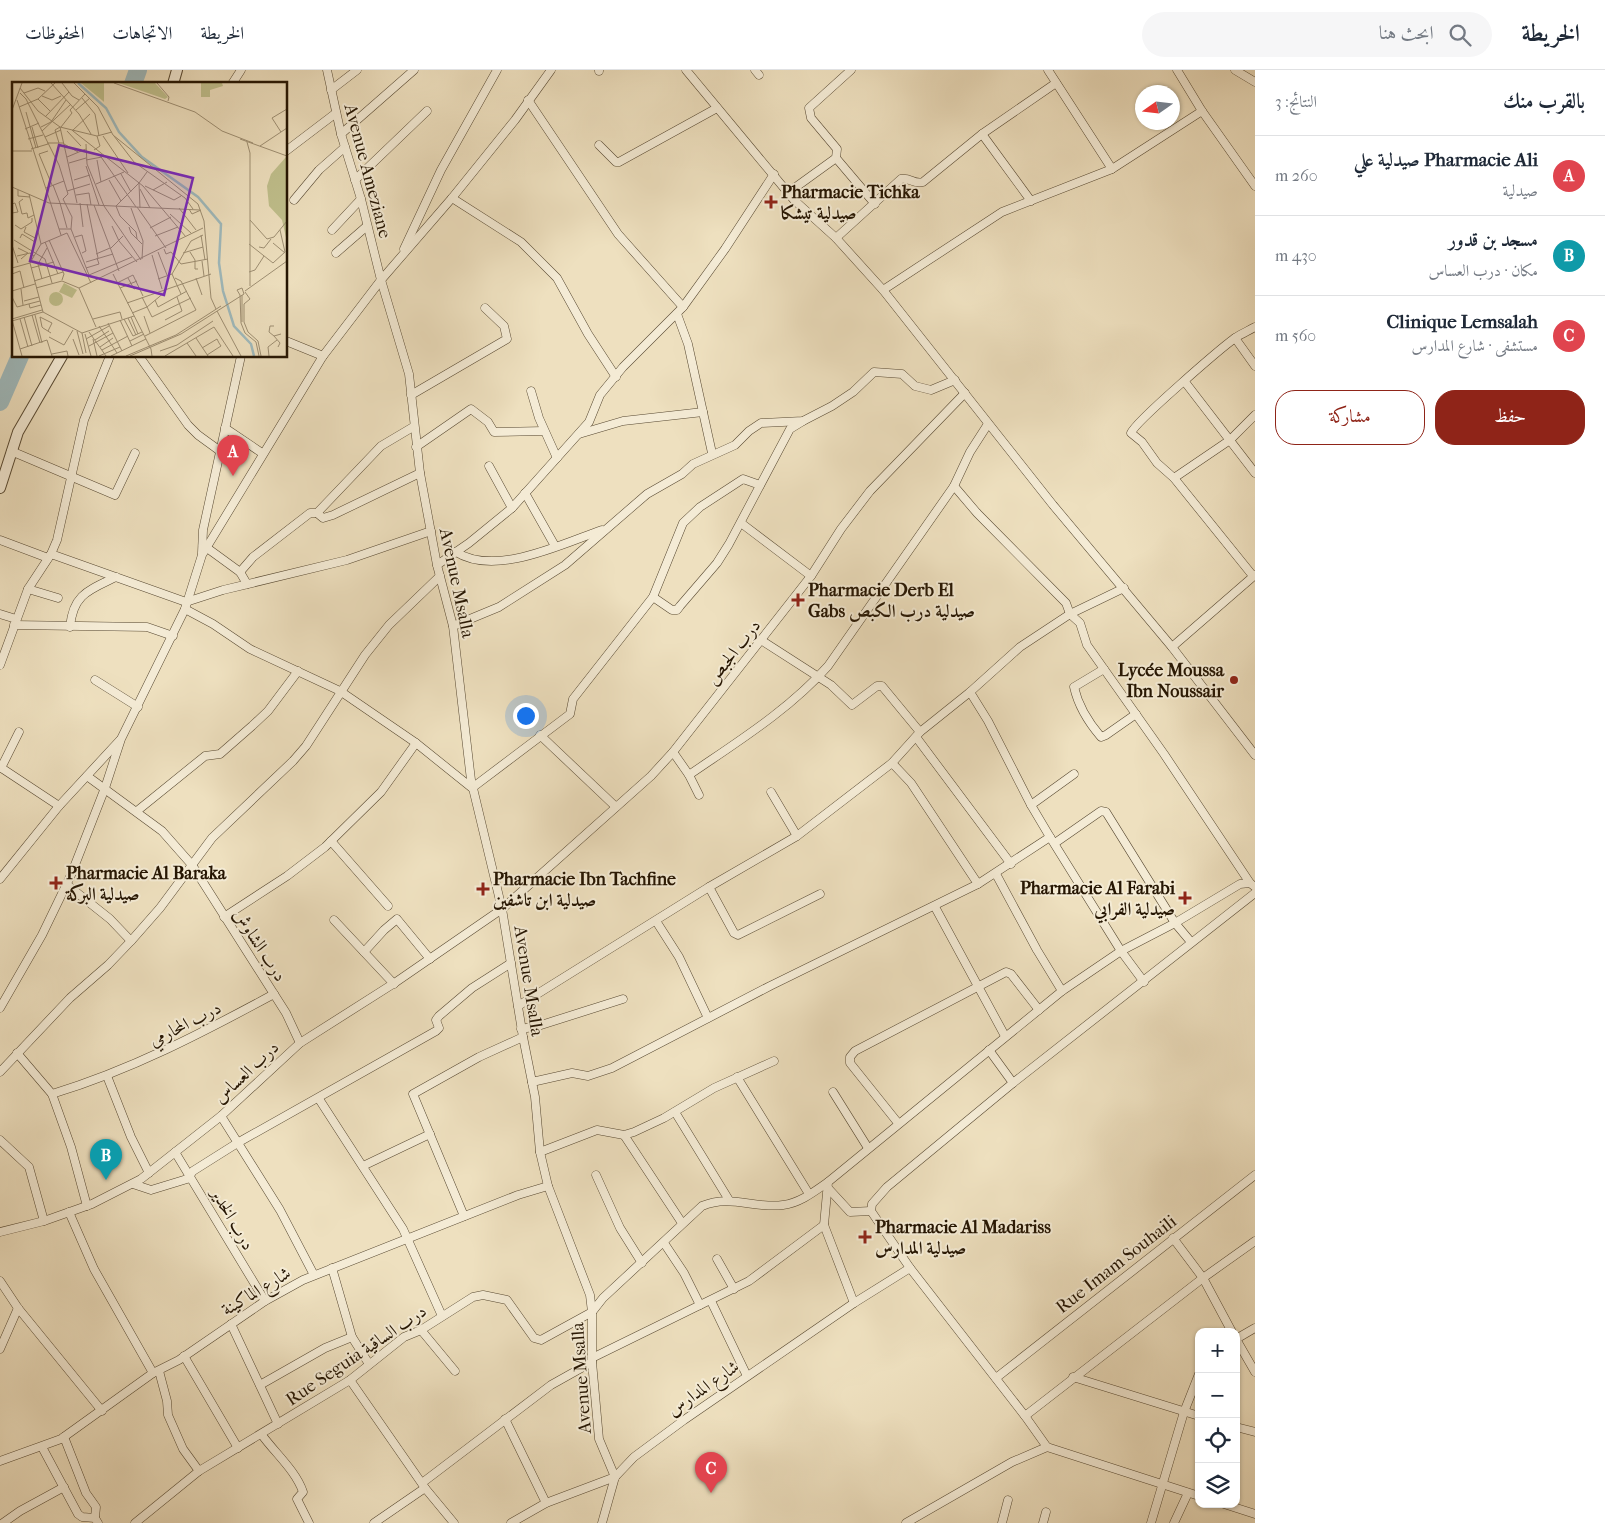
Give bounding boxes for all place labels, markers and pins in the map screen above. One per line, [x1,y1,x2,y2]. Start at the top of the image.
place label: Pharmacie Tichka صيدلية تيشكا [781,182,920,224]
marker: Pharmacie Tichka صيدلية تيشكا [765,196,777,208]
pin: A [217,435,249,476]
place label: Pharmacie Derb El Gabs صيدلية درب الكبص [808,580,975,622]
marker: Pharmacie Derb El Gabs صيدلية درب الكبص [792,594,804,606]
place label: Lycée Moussa Ibn Noussair [1118,660,1225,702]
marker: Lycée Moussa Ibn Noussair [1228,674,1240,686]
place label: Pharmacie Al Baraka صيدلية البركة [65,863,227,905]
place label: Pharmacie Ibn Tachfine صيدلية ابن تاشفين [493,869,676,911]
marker: Pharmacie Al Baraka صيدلية البركة [50,877,62,889]
place label: Pharmacie Al Farabi صيدلية الفرابي [1020,878,1176,924]
marker: Pharmacie Ibn Tachfine صيدلية ابن تاشفين [477,883,489,895]
marker: Pharmacie Al Farabi صيدلية الفرابي [1179,892,1191,904]
pin: B [90,1139,122,1180]
place label: Pharmacie Al Madariss صيدلية المدارس [875,1217,1051,1259]
marker: Pharmacie Al Madariss صيدلية المدارس [859,1231,871,1243]
pin: C [695,1452,727,1493]

